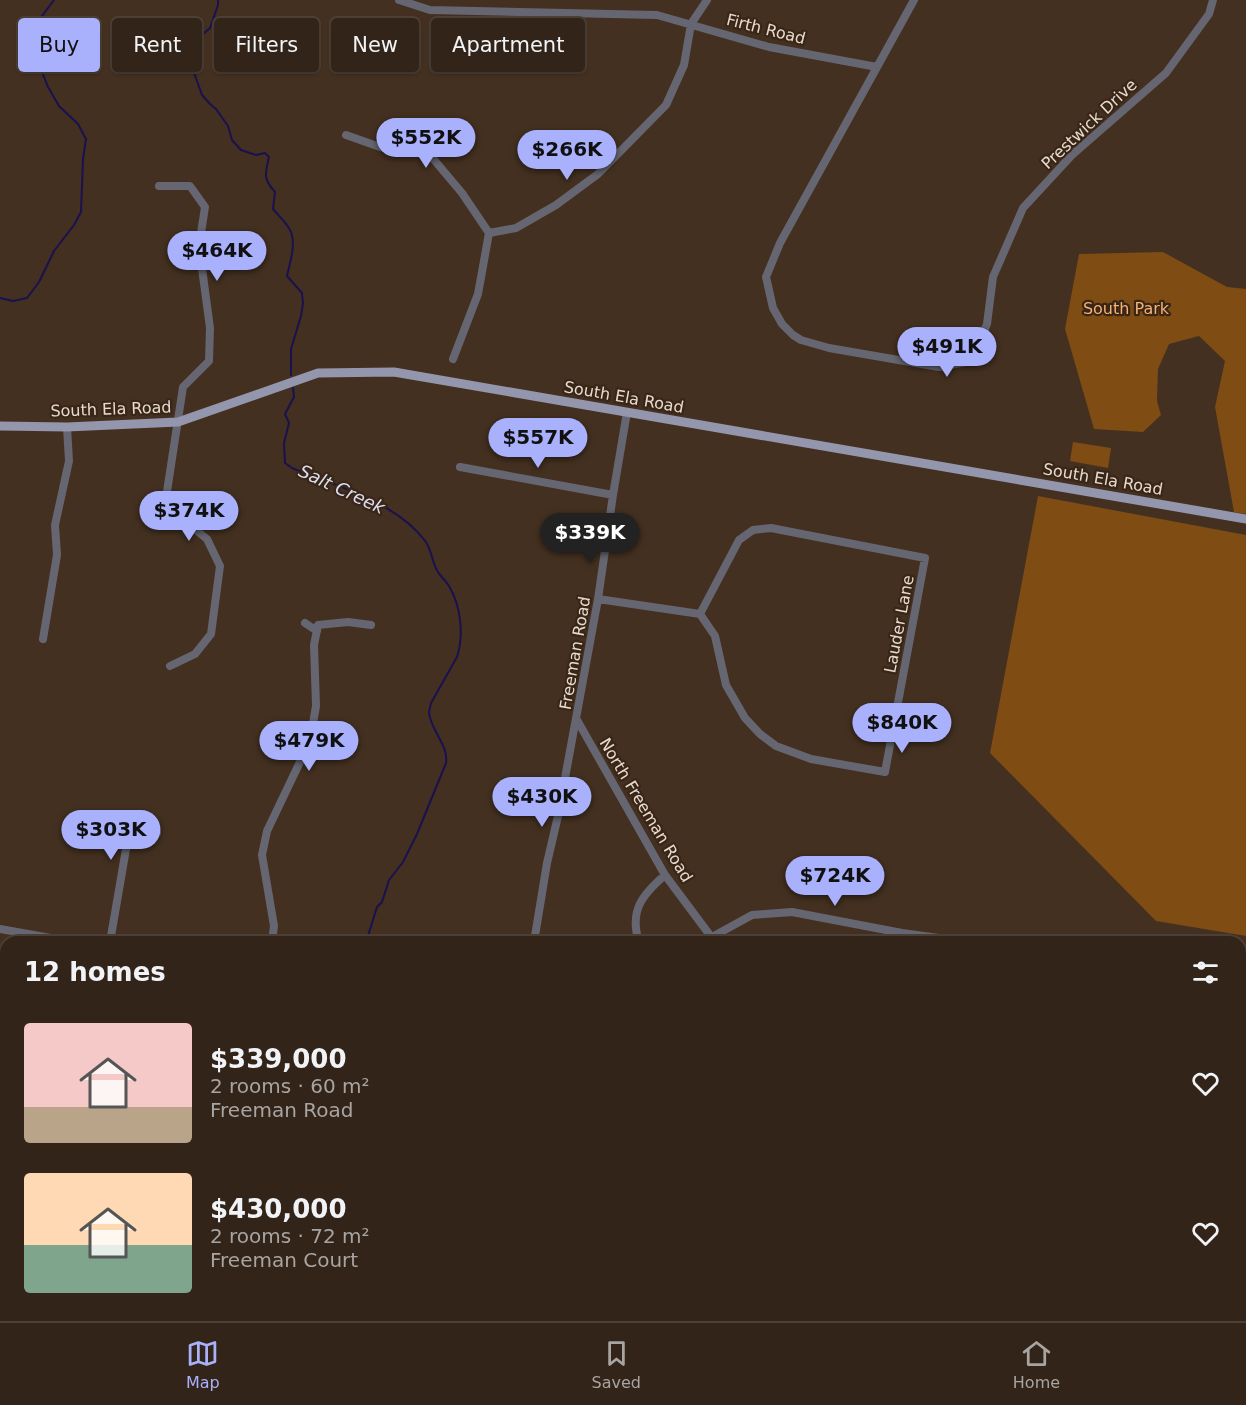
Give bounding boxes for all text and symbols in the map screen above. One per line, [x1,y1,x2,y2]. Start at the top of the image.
street label: Firth Road [725,10,807,48]
chip: Buy [18,18,100,72]
chip: Rent [112,18,202,72]
chip: Filters [214,18,319,72]
chip: New [331,18,419,72]
chip: Apartment [431,18,585,72]
street label: Prestwick Drive [1037,75,1141,173]
pin: $552K [384,118,468,169]
text: $552K [390,125,462,149]
pin: $266K [525,130,609,181]
text: $266K [531,137,603,161]
pin: $464K [175,231,259,282]
text: $464K [181,238,253,262]
park label: South Park [1083,299,1170,318]
pin: $491K [905,327,989,378]
text: $491K [911,334,983,358]
street label: South Ela Road [563,377,685,417]
street label: South Ela Road [50,397,172,421]
pin: $557K [496,418,580,469]
text: $557K [502,425,574,449]
street label: South Ela Road [1042,459,1164,499]
water label: Salt Creek [296,460,390,519]
pin: $374K [147,491,231,542]
text: $374K [153,498,225,522]
pin: $339K [548,513,632,564]
text: $339K [554,520,626,544]
street label: Lauder Lane [880,573,918,675]
street label: Freeman Road [556,595,594,711]
pin: $840K [860,703,944,754]
text: $840K [866,710,938,734]
pin: $479K [267,721,351,772]
text: $479K [273,728,345,752]
street label: North Freeman Road [595,735,697,885]
pin: $430K [500,777,584,828]
text: $430K [506,784,578,808]
pin: $303K [69,810,153,861]
text: $303K [75,817,147,841]
pin: $724K [793,856,877,907]
text: $724K [799,863,871,887]
icon: filters [1189,956,1222,989]
text: 12 homes [24,957,166,987]
text: $339,000 [210,1044,347,1074]
icon: home [72,1047,144,1119]
icon: heart [1189,1067,1222,1100]
text: 2 rooms · 60 m² [210,1074,370,1098]
text: Freeman Road [210,1098,353,1122]
text: $430,000 [210,1194,347,1224]
icon: home [72,1197,144,1269]
icon: heart [1189,1217,1222,1250]
text: 2 rooms · 72 m² [210,1224,370,1248]
text: Freeman Court [210,1248,358,1272]
tab: Map [186,1337,220,1392]
tab: Saved [592,1337,641,1392]
tab: Home [1013,1337,1060,1392]

